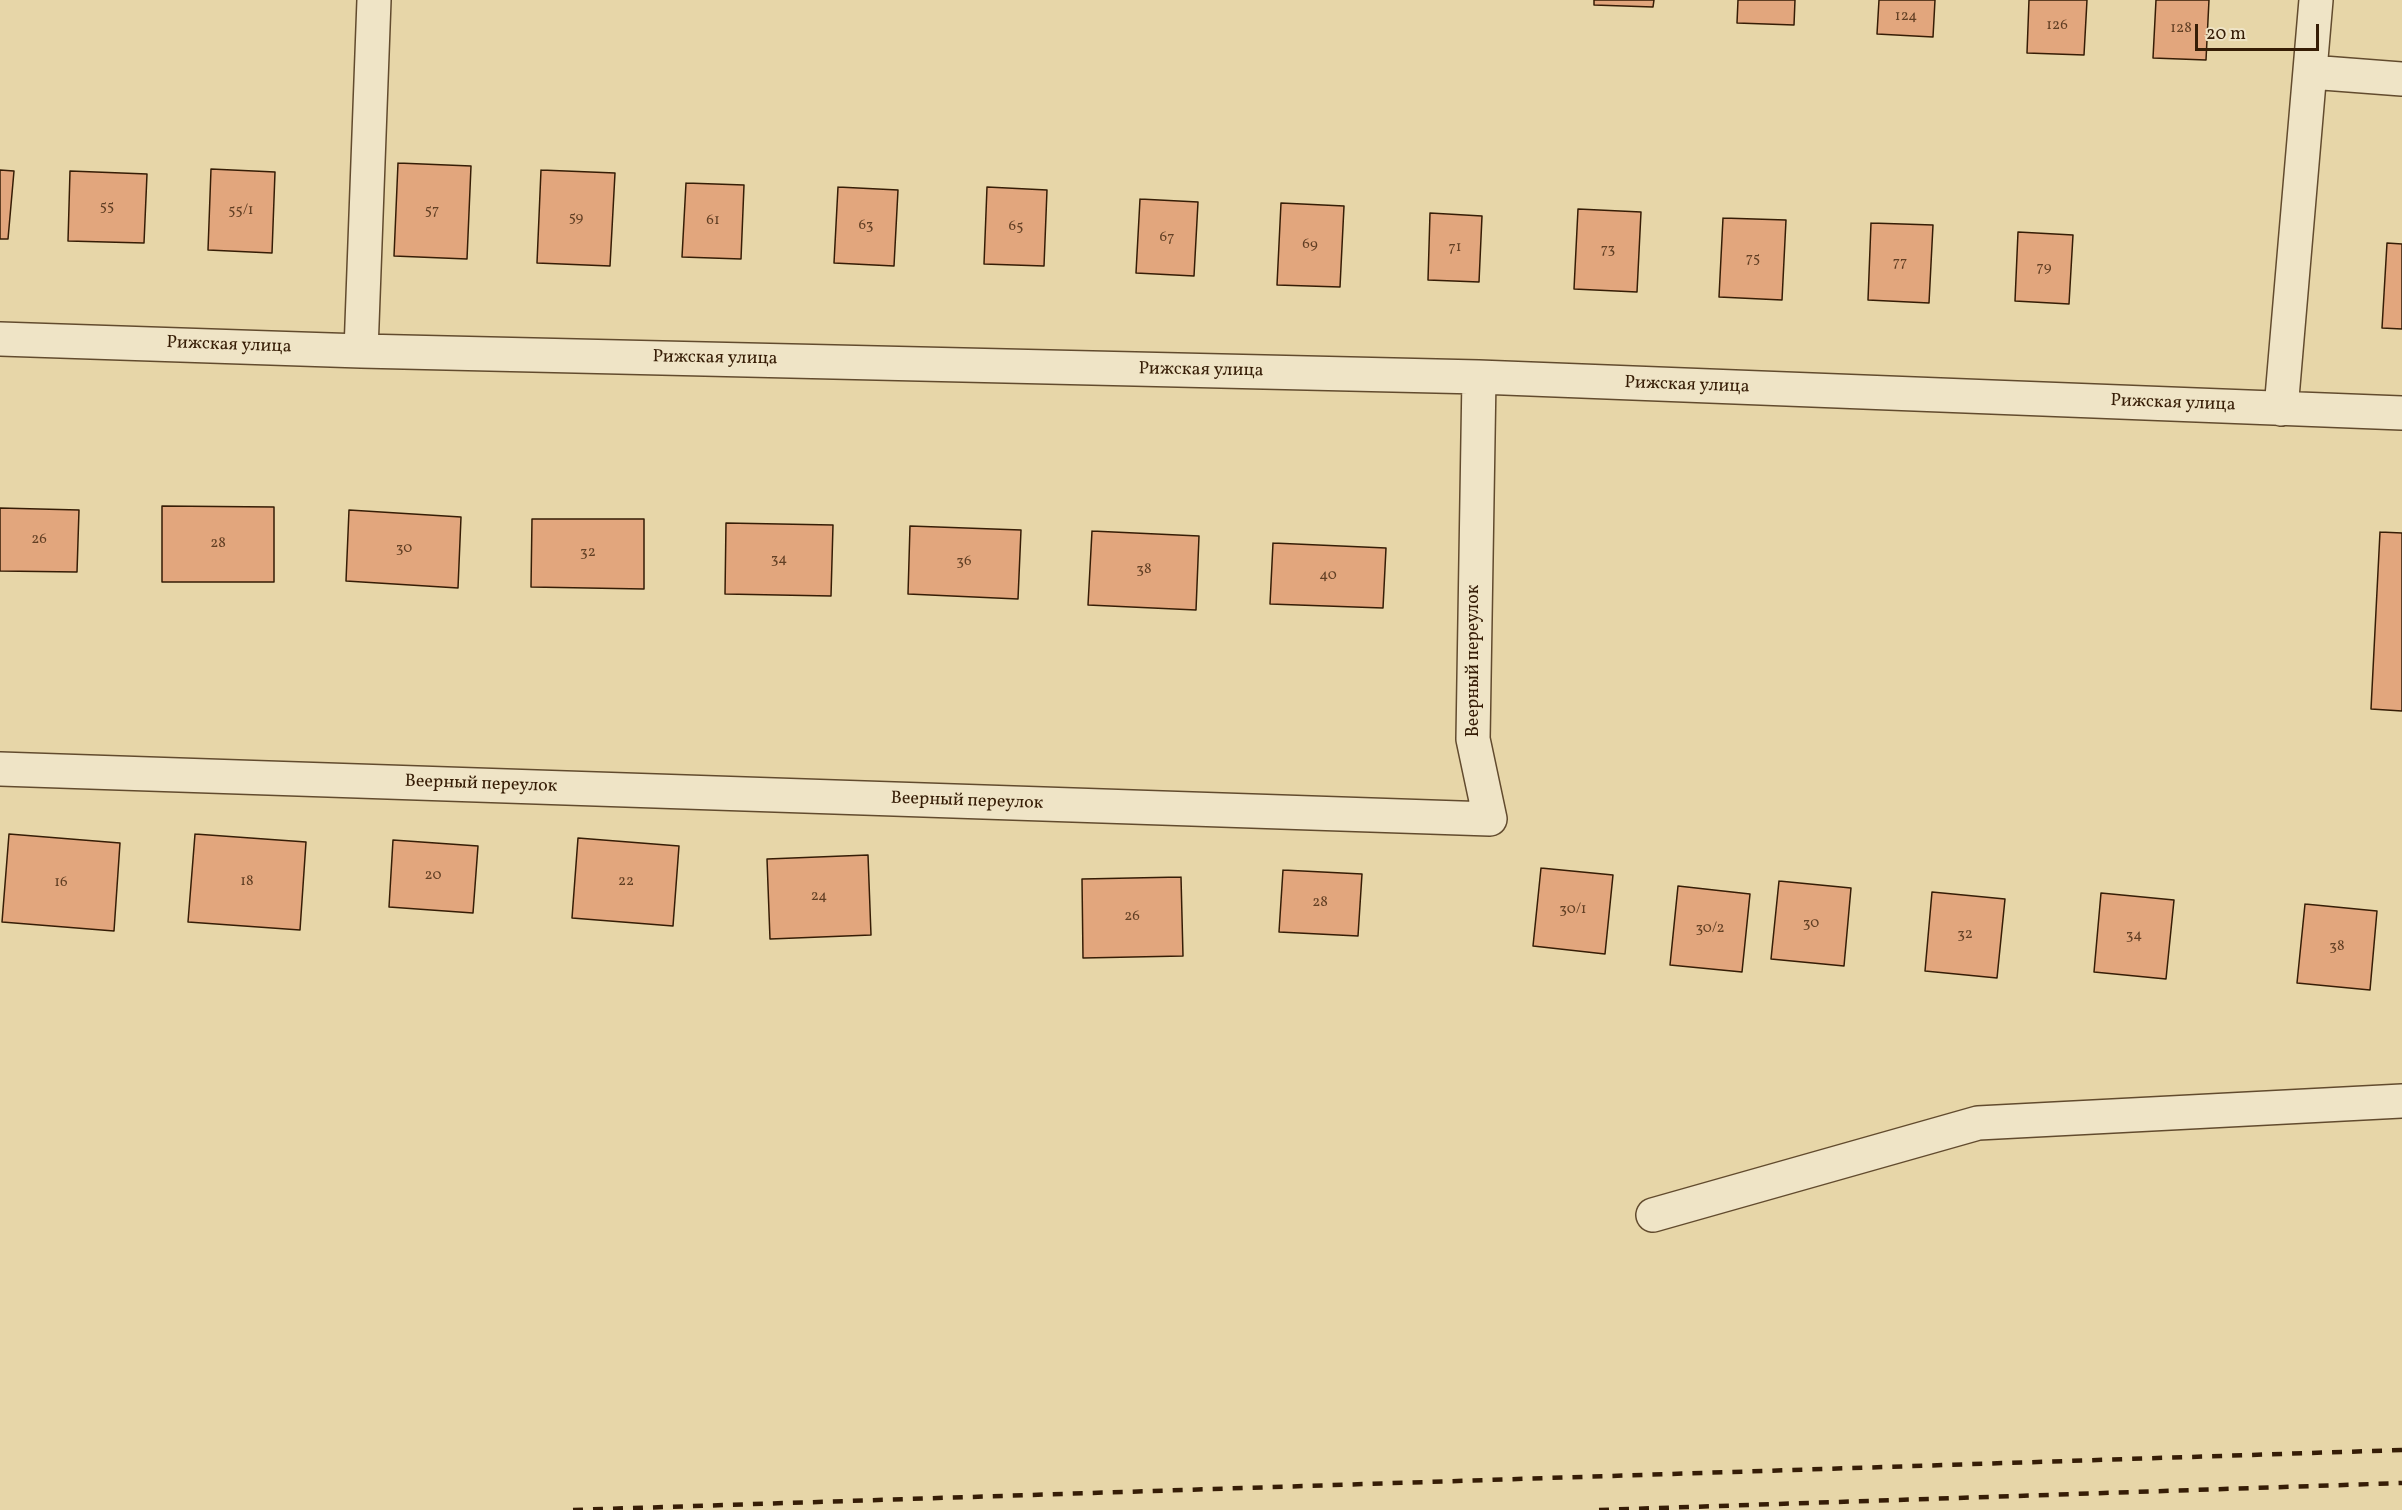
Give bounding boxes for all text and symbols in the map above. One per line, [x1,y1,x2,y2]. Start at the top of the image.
house number: 124 [1895,8,1917,26]
scale bar [2198,12,2322,50]
house number: 126 [2046,17,2068,35]
house number: 128 [2170,20,2192,38]
text: 20 m [2206,22,2246,47]
house number: 55 [100,198,114,216]
house number: 55/1 [228,202,254,220]
house number: 57 [425,202,439,220]
house number: 59 [569,209,583,227]
house number: 61 [706,212,720,230]
house number: 63 [858,217,874,235]
house number: 65 [1009,218,1023,236]
house number: 67 [1160,229,1174,247]
house number: 69 [1302,236,1318,254]
house number: 71 [1448,239,1462,257]
house number: 73 [1601,241,1615,259]
house number: 75 [1746,250,1760,268]
house number: 77 [1893,254,1907,272]
house number: 79 [2037,259,2051,277]
street label: Рижская улица [166,333,292,359]
street label: Рижская улица [652,347,778,371]
street label: Рижская улица [1138,359,1264,383]
street label: Рижская улица [1624,373,1750,399]
street label: Рижская улица [2110,391,2236,417]
house number: 26 [31,531,47,549]
house number: 28 [210,535,226,553]
house number: 30 [396,540,412,558]
house number: 32 [580,544,596,562]
house number: 34 [771,551,787,569]
house number: 36 [956,553,972,571]
house number: 38 [1136,561,1152,579]
house number: 40 [1319,567,1337,585]
street label: Веерный переулок [1464,585,1486,737]
street label: Веерный переулок [404,772,558,798]
street label: Веерный переулок [890,789,1044,815]
house number: 20 [425,867,441,885]
house number: 18 [240,873,254,891]
house number: 22 [618,873,634,891]
house number: 16 [54,874,68,892]
house number: 24 [811,888,827,906]
house number: 28 [1312,894,1328,912]
house number: 30/1 [1559,901,1587,919]
house number: 26 [1124,908,1140,926]
house number: 30 [1803,915,1819,933]
house number: 30/2 [1695,920,1725,938]
house number: 32 [1957,926,1973,944]
house number: 34 [2126,927,2142,945]
house number: 38 [2329,938,2345,956]

